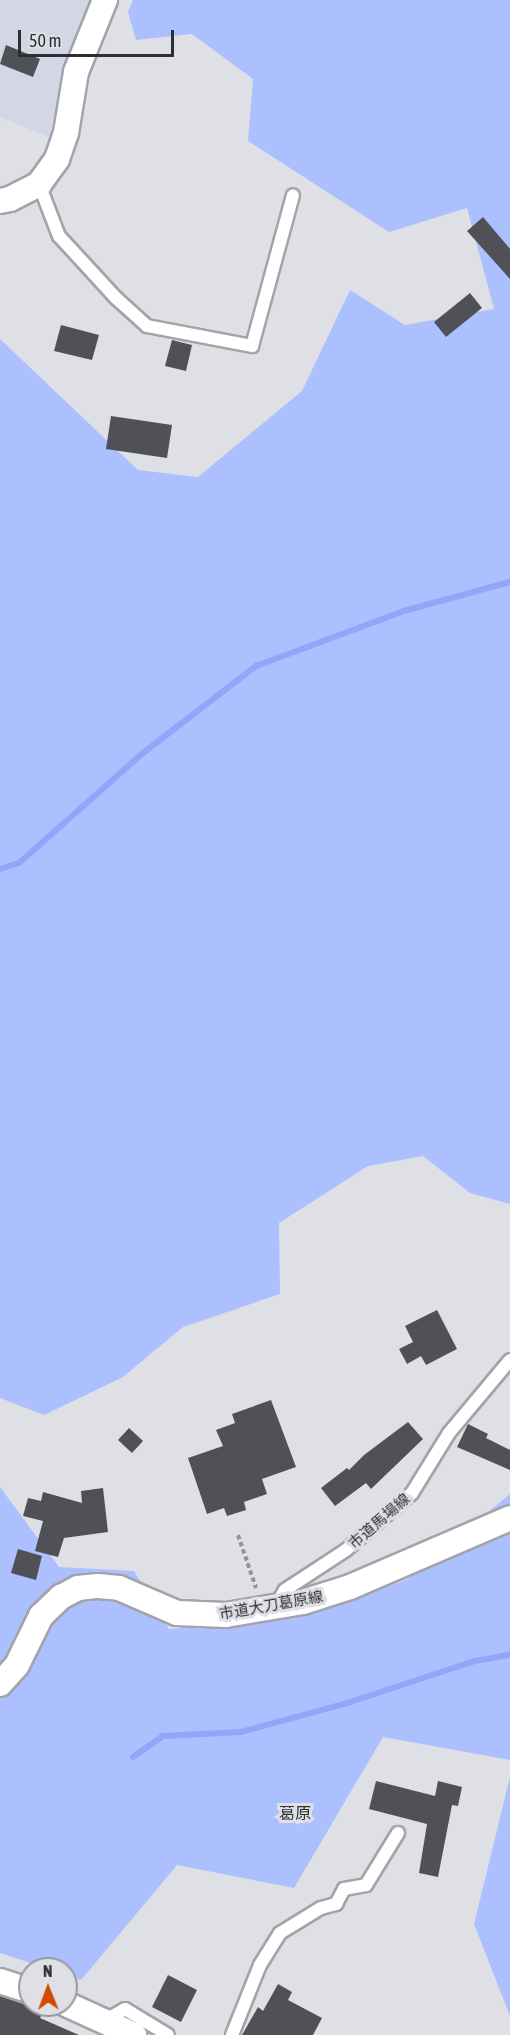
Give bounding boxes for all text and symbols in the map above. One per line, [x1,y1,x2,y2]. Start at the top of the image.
scale bar [21,18,177,56]
text: 50 m [29,30,61,51]
street label: 市道馬場線 [345,1490,413,1552]
street label: 市道大刀葛原線 [218,1587,324,1623]
district label: 葛原 [279,1803,311,1823]
north arrow [18,1957,78,2017]
text: N [43,1962,53,1980]

